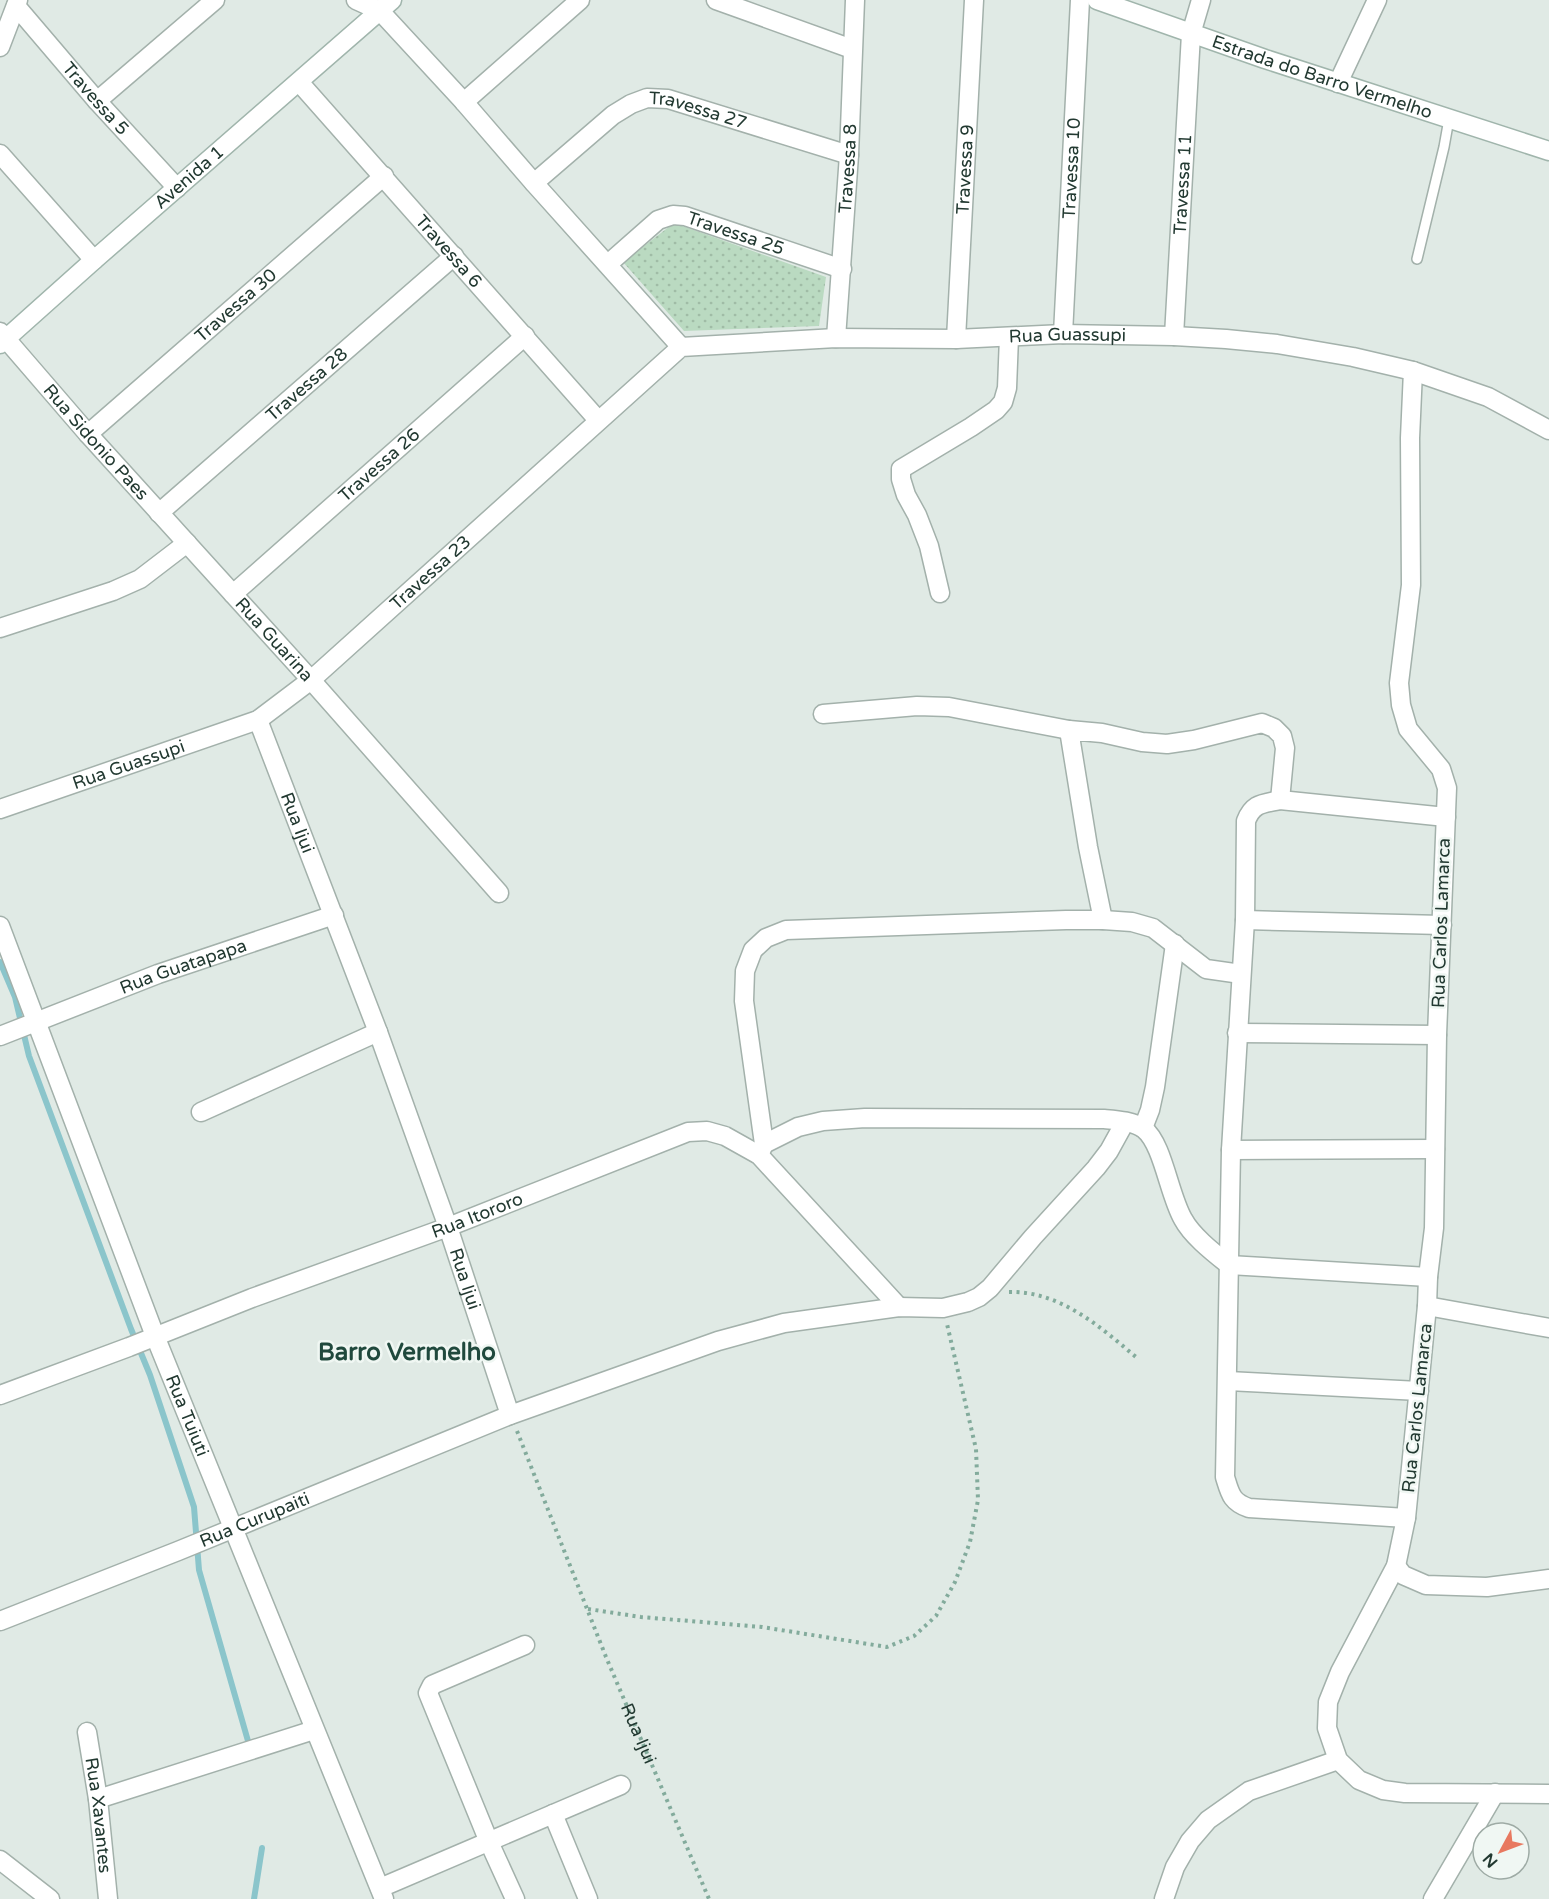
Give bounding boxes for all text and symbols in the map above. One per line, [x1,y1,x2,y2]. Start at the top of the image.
street label: Estrada do Barro Vermelho [1209,30,1435,123]
street label: Travessa 5 [58,58,134,139]
street label: Travessa 27 [649,87,750,134]
street label: Travessa 10 [1058,117,1085,219]
street label: Travessa 8 [834,123,861,214]
street label: Travessa 9 [952,124,978,215]
street label: Travessa 11 [1169,133,1196,235]
street label: Avenida 1 [150,141,228,214]
street label: Travessa 25 [684,207,787,260]
street label: Travessa 6 [411,210,487,292]
street label: Travessa 30 [190,264,281,347]
street label: Rua Guassupi [1008,323,1126,348]
street label: Travessa 28 [261,343,352,426]
street label: Rua Sidonio Paes [39,379,153,505]
street label: Travessa 26 [334,423,424,507]
street label: Travessa 23 [385,531,475,615]
street label: Rua Guarina [231,593,318,686]
street label: Rua Guassupi [69,735,188,794]
street label: Rua Ijui [276,789,319,856]
street label: Rua Carlos Lamarca [1427,838,1455,1008]
street label: Rua Guatapapa [116,934,250,999]
street label: Rua Itororo [429,1187,526,1243]
street label: Rua Ijui [445,1245,485,1312]
street label: Rua Carlos Lamarca [1397,1322,1437,1494]
district label: Barro Vermelho [318,1338,496,1367]
street label: Rua Tuiuti [161,1371,214,1459]
street label: Rua Curupaiti [196,1487,313,1552]
street label: Rua Ijui [616,1700,661,1767]
street label: Rua Xavantes [80,1756,116,1874]
north arrow [1471,1821,1531,1881]
text: N [1479,1849,1502,1872]

